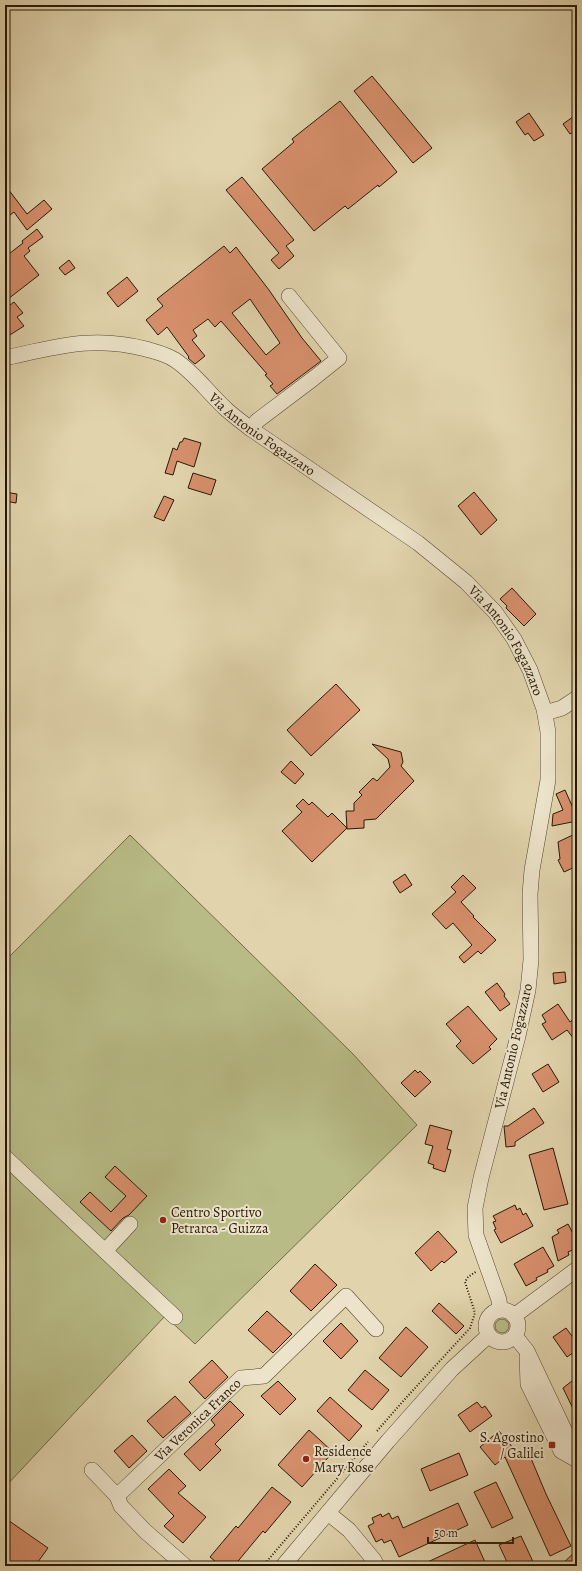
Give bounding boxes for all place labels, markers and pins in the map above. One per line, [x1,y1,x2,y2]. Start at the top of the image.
place label: Centro Sportivo Petrarca - Guizza [171,1203,269,1238]
marker: Centro Sportivo Petrarca - Guizza [158,1215,168,1225]
place label: S. Agostino / Galilei [480,1428,544,1463]
marker: S. Agostino / Galilei [547,1440,557,1450]
place label: Residence Mary Rose [314,1442,374,1477]
marker: Residence Mary Rose [301,1454,311,1464]

